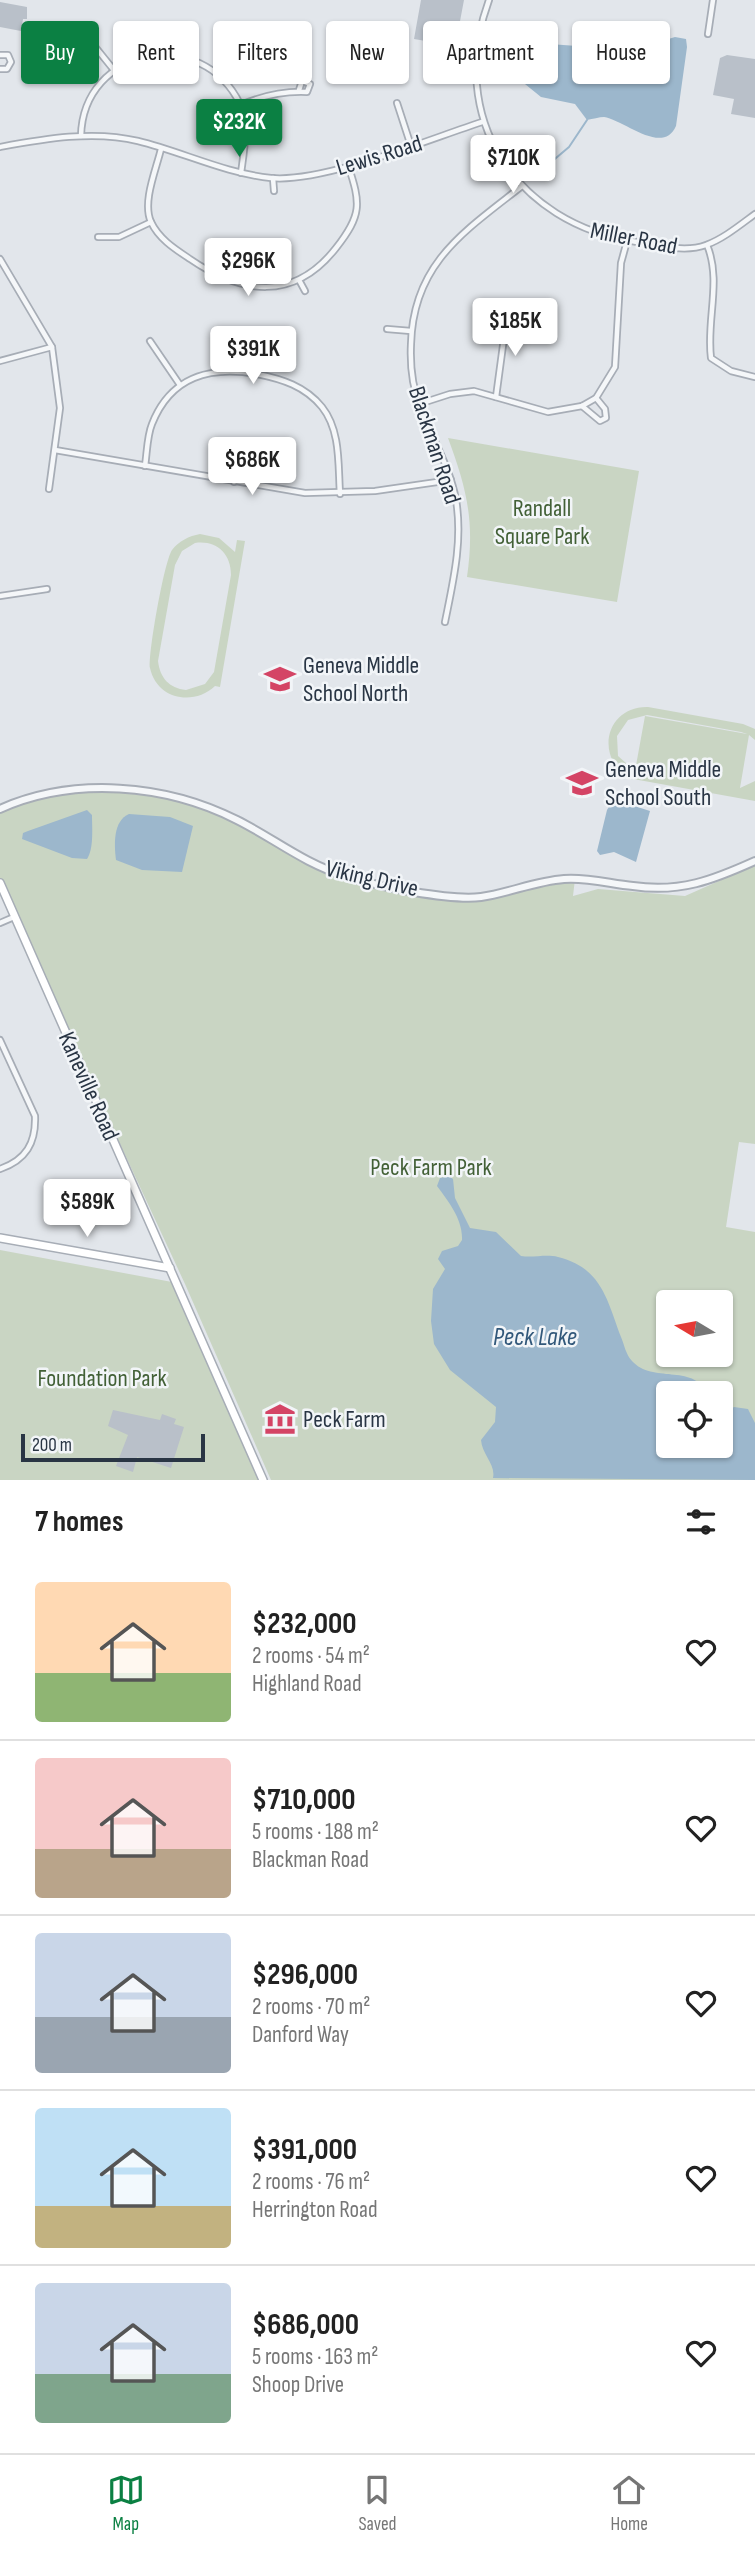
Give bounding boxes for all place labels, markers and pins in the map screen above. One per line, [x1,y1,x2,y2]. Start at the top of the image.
pin: $232K [190,100,288,159]
pin: $710K [464,136,562,195]
pin: $296K [199,238,297,298]
pin: $185K [466,298,564,358]
pin: $391K [204,326,302,386]
pin: $686K [203,438,301,497]
place label: Geneva Middle School North [303,651,419,708]
school or university icon: Geneva Middle School North [263,662,297,696]
place label: Geneva Middle School South [605,755,721,812]
school or university icon: Geneva Middle School South [565,766,599,800]
pin: $589K [38,1180,136,1239]
museum icon: Peck Farm [263,1402,297,1436]
place label: Peck Farm [303,1405,386,1434]

